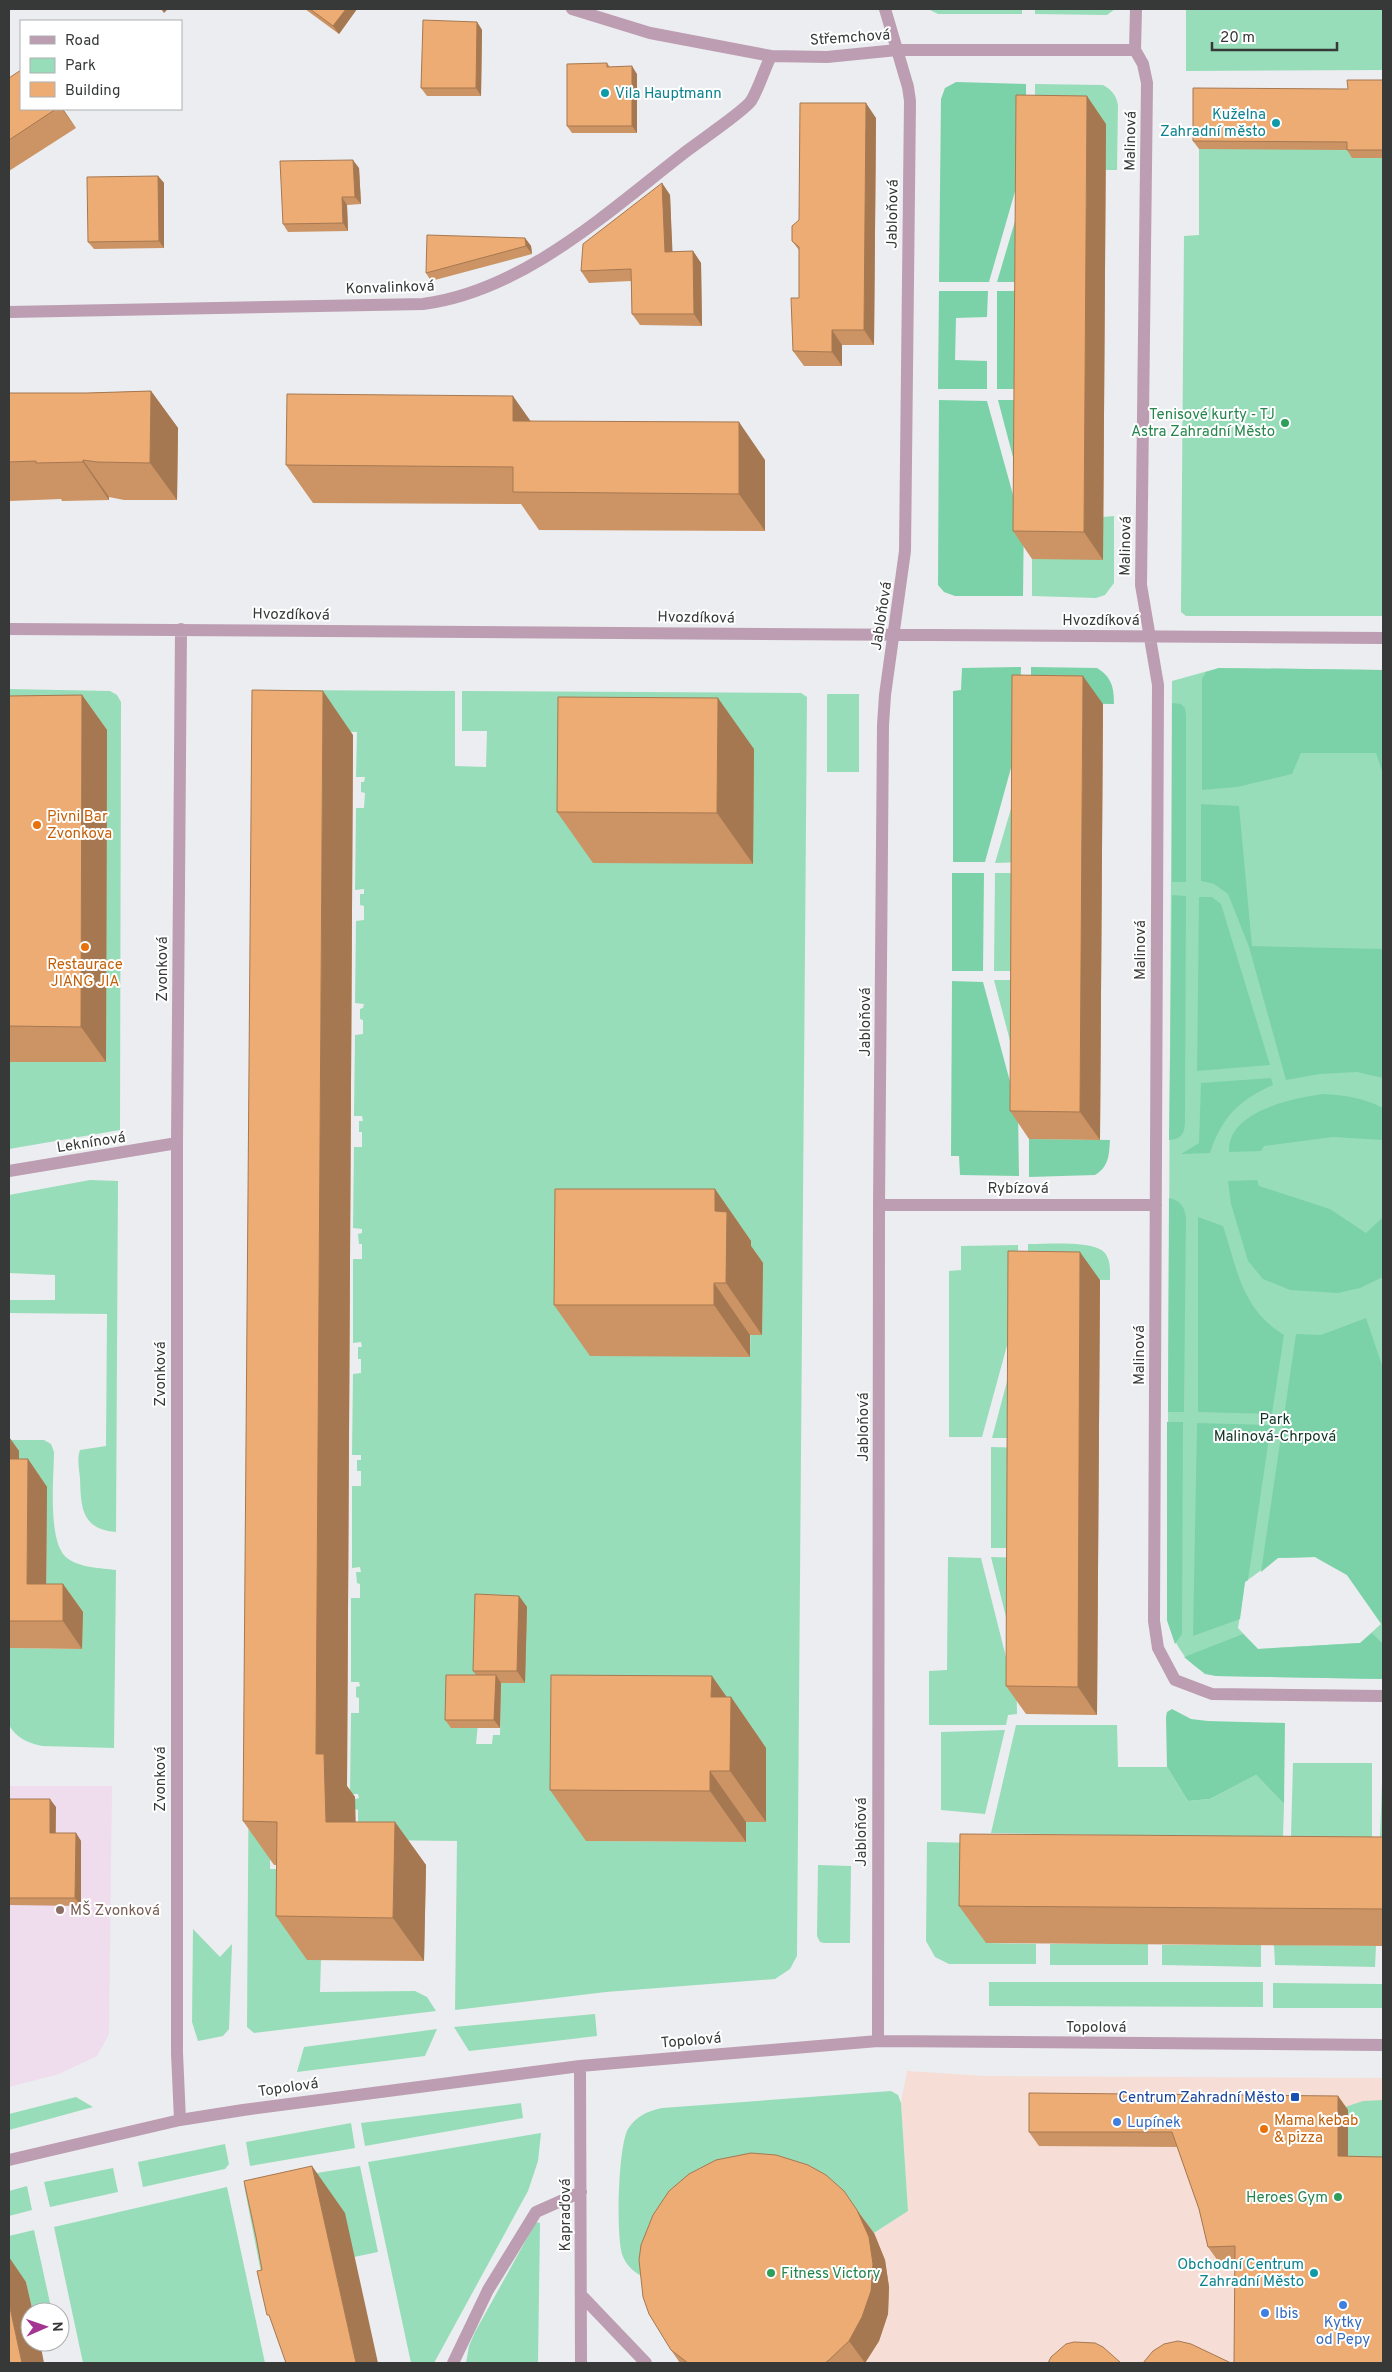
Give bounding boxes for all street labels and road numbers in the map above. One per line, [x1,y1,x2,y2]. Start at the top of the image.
street label: Střemchová [809,26,891,51]
street label: Malinová [1121,111,1142,171]
street label: Jabloňová [883,179,904,249]
street label: Konvalinková [345,277,435,300]
street label: Malinová [1116,516,1137,576]
street label: Jabloňová [868,580,897,652]
street label: Hvozdíková [252,605,330,626]
street label: Hvozdíková [657,608,735,629]
street label: Hvozdíková [1062,612,1140,631]
street label: Malinová [1132,920,1151,980]
street label: Zvonková [154,936,173,1002]
street label: Jabloňová [857,987,876,1057]
street label: Leknínová [56,1129,127,1158]
street label: Rybízová [987,1180,1049,1199]
street label: Malinová [1131,1325,1150,1385]
street label: Zvonková [152,1341,171,1407]
street label: Jabloňová [855,1392,874,1462]
street label: Zvonková [152,1746,171,1812]
street label: Jabloňová [853,1797,872,1867]
street label: Topolová [1066,2019,1126,2038]
street label: Topolová [660,2029,722,2054]
street label: Topolová [257,2075,320,2102]
street label: Kapraďová [557,2178,576,2252]

